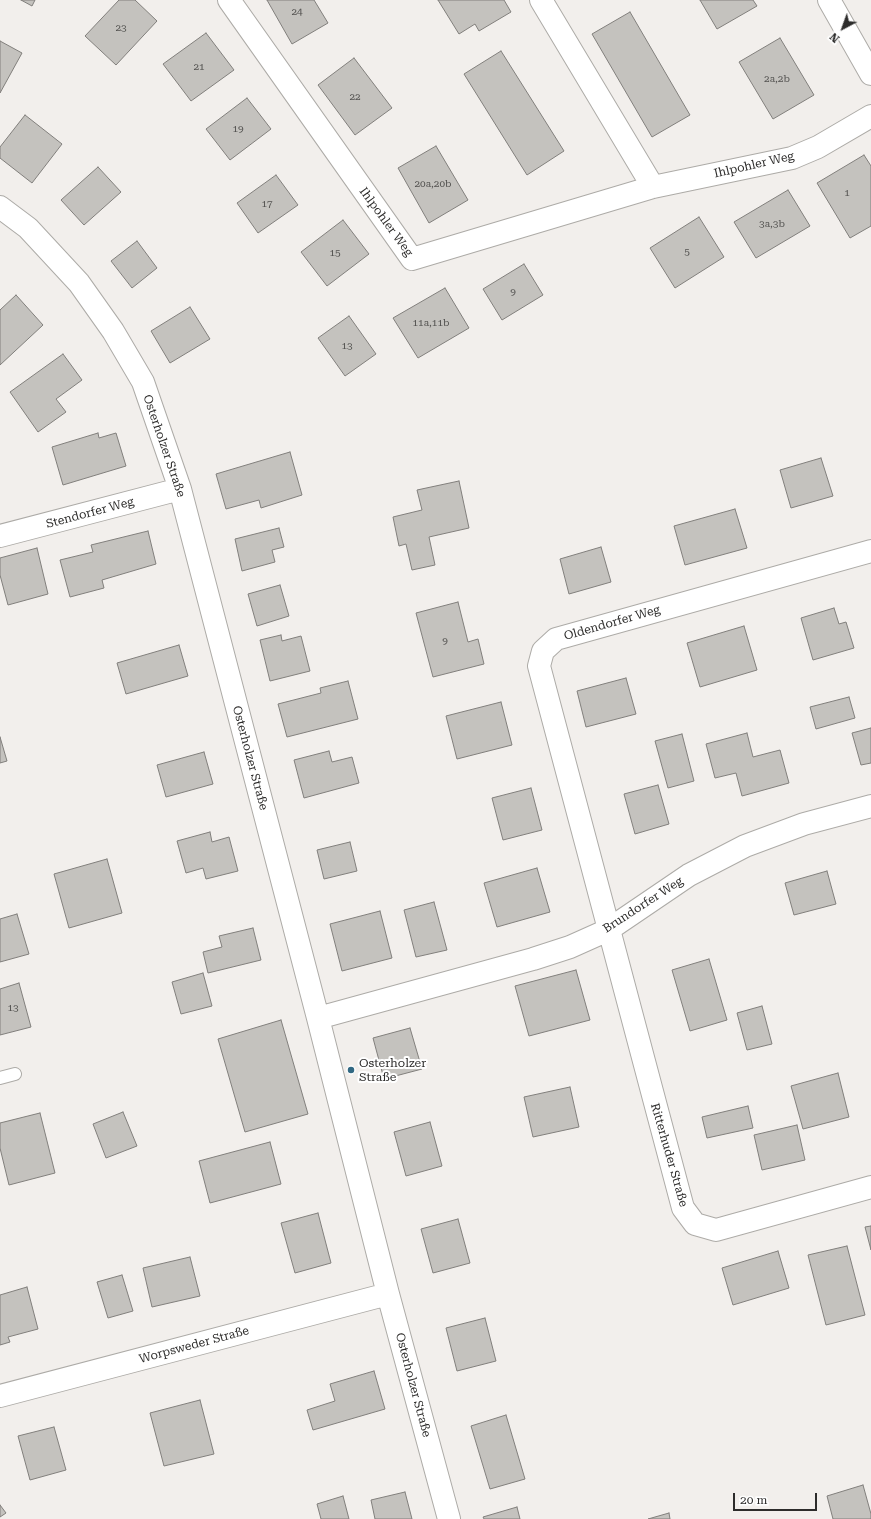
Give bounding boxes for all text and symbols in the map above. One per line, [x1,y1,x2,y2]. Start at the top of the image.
house number: 24 [291,6,303,18]
north arrow [823,8,863,48]
house number: 23 [115,22,127,34]
text: N [827,30,842,45]
house number: 21 [193,61,205,73]
house number: 2a,2b [764,73,790,85]
house number: 22 [349,91,361,103]
house number: 19 [232,123,244,135]
street label: Ihlpohler Weg [713,149,795,181]
house number: 20a,20b [414,178,452,190]
street label: Ihlpohler Weg [356,185,416,259]
house number: 1 [844,187,850,199]
house number: 17 [261,198,273,210]
house number: 3a,3b [759,218,785,230]
house number: 5 [684,246,690,258]
house number: 15 [329,247,341,259]
house number: 9 [510,286,516,298]
house number: 11a,11b [412,317,450,329]
house number: 13 [341,340,353,352]
street label: Osterholzer Straße [140,393,188,499]
street label: Stendorfer Weg [45,494,135,532]
street label: Oldendorfer Weg [562,602,662,644]
house number: 9 [442,635,448,647]
street label: Osterholzer Straße [229,704,271,812]
street label: Brundorfer Weg [600,874,686,936]
house number: 13 [7,1002,19,1014]
place label: Osterholzer Straße [359,1056,426,1084]
marker: Osterholzer Straße [346,1065,356,1075]
street label: Ritterhuder Straße [647,1101,691,1209]
street label: Worpsweder Straße [137,1323,251,1367]
street label: Osterholzer Straße [392,1331,434,1439]
scale bar [735,1485,819,1511]
text: 20 m [740,1493,767,1507]

